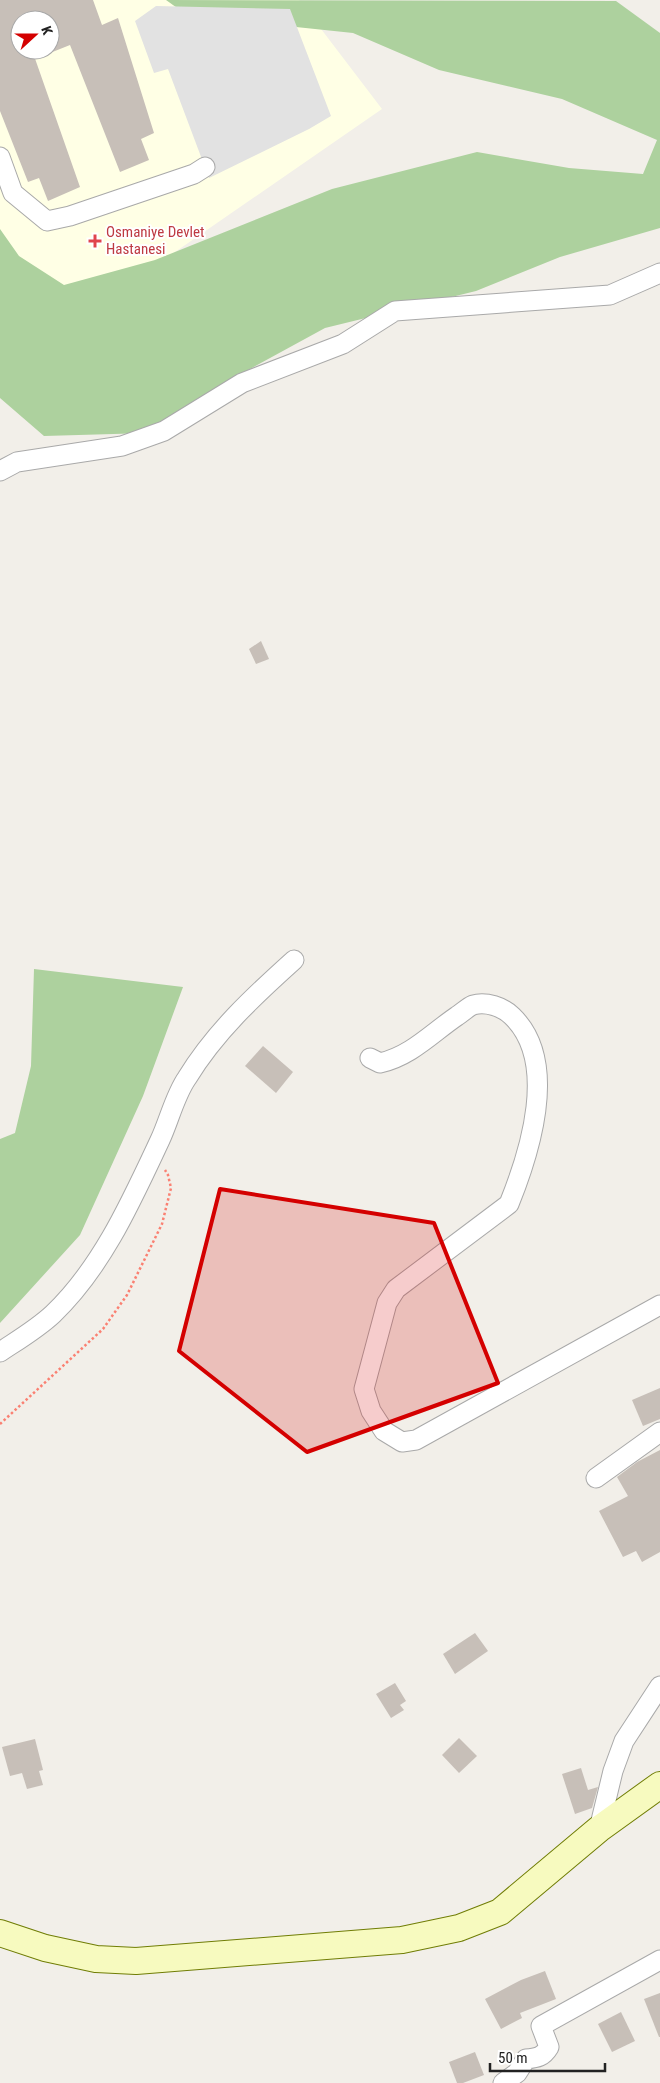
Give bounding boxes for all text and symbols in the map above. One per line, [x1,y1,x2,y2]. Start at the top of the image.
north arrow [10,10,60,60]
text: K [38,24,56,37]
place label: Osmaniye Devlet Hastanesi [106,223,205,258]
marker: Osmaniye Devlet Hastanesi [88,234,102,248]
scale bar [490,2040,605,2072]
text: 50 m [498,2049,528,2067]

